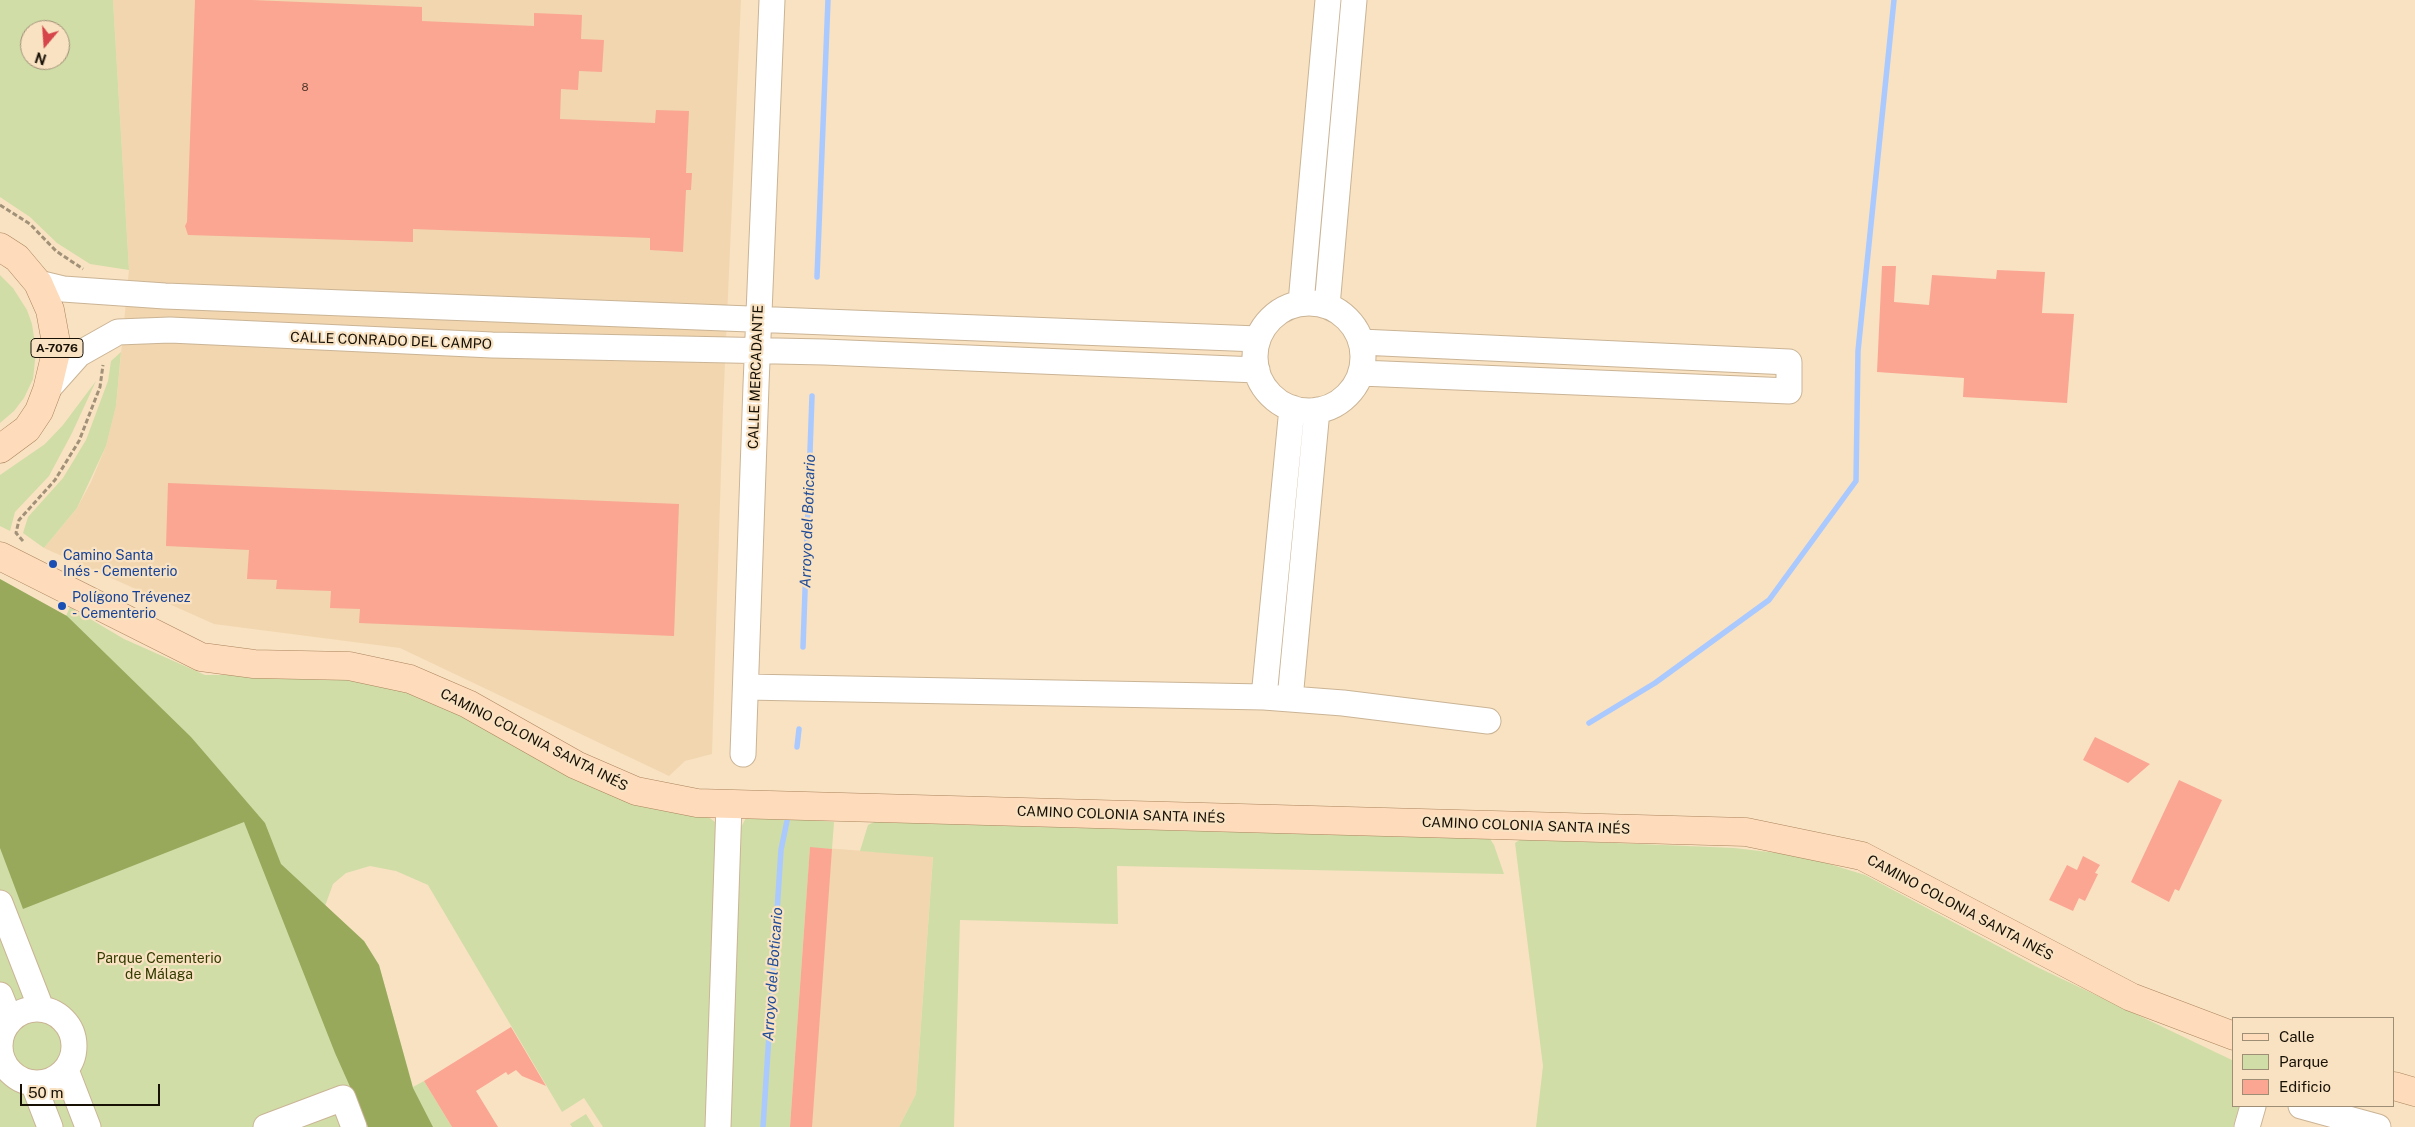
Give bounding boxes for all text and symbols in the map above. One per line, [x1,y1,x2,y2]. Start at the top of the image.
north arrow [20,20,70,70]
text: N [33,49,48,68]
house number: 8 [301,81,309,95]
street label: CALLE MERCADANTE [745,305,767,449]
street label: CALLE CONRADO DEL CAMPO [290,329,492,353]
road number: A-7076 [31,338,83,358]
water label: Arroyo del Boticario [797,454,819,588]
place label: Camino Santa Inés - Cementerio [63,548,178,580]
marker: Camino Santa Inés - Cementerio [47,558,59,570]
place label: Polígono Trévenez - Cementerio [72,590,190,622]
marker: Polígono Trévenez - Cementerio [56,600,68,612]
street label: CAMINO COLONIA SANTA INÉS [437,685,631,795]
street label: CAMINO COLONIA SANTA INÉS [1017,803,1225,827]
street label: CAMINO COLONIA SANTA INÉS [1422,814,1630,838]
street label: CAMINO COLONIA SANTA INÉS [1864,852,2056,964]
water label: Arroyo del Boticario [759,907,787,1041]
park label: Parque Cementerio de Málaga [96,951,222,984]
legend [2232,1017,2395,1107]
text: Calle [2279,1028,2315,1045]
text: Parque [2279,1053,2329,1070]
scale bar [22,1074,162,1106]
text: Edificio [2279,1078,2331,1095]
text: 50 m [28,1084,63,1101]

